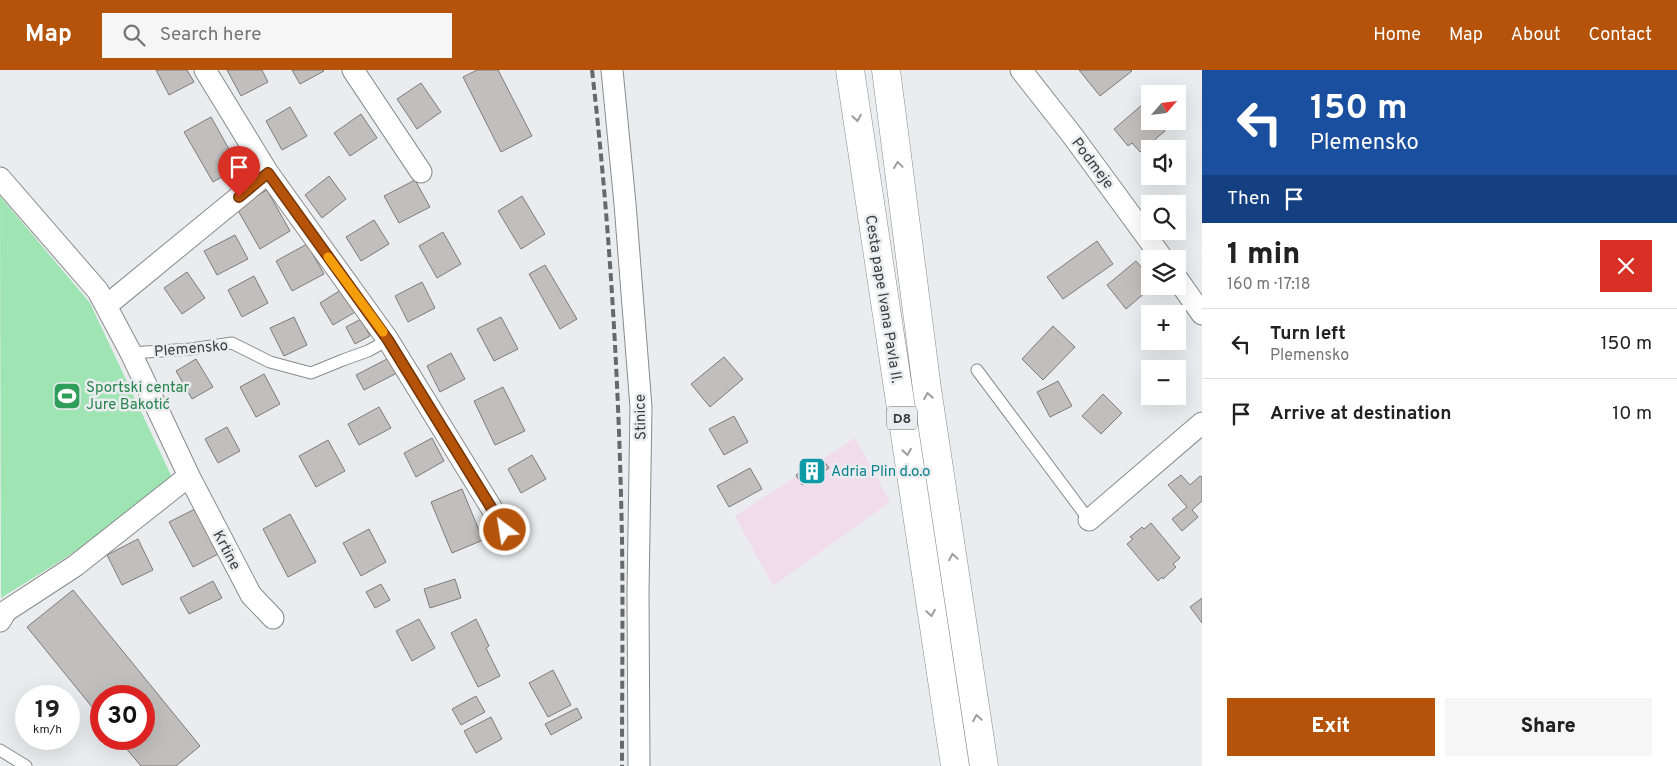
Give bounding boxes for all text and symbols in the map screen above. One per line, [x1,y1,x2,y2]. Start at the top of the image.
search box [102,13,452,58]
text: Map [25,20,72,50]
icon: search [120,21,148,49]
text: Search here [160,23,261,47]
text: Home [1373,24,1421,47]
text: Map [1449,24,1483,47]
text: About [1511,24,1560,47]
text: Contact [1588,24,1652,47]
north arrow [1141,85,1186,130]
map controls [1141,85,1186,405]
text: 150 m [1310,87,1408,131]
icon: left [1227,90,1292,155]
one-way arrow [851,115,862,123]
text: Plemensko [1310,130,1419,157]
street label: Podmeje [1066,134,1117,193]
button: sound [1141,140,1186,185]
pin [218,146,260,197]
icon: arrive [225,153,253,181]
one-way arrow [893,161,904,169]
icon: arrive [1280,185,1308,213]
text: Then [1227,187,1270,211]
button: search [1141,195,1186,240]
street label: Cesta pape Ivana Pavla II. [860,214,905,385]
text: 1 min [1227,237,1300,274]
button: close [1600,240,1652,292]
button: layers [1141,250,1186,295]
text: 160 m · 17:18 [1227,275,1311,295]
button: + [1141,305,1186,350]
text: Turn left [1270,322,1346,346]
icon: left [1227,330,1255,358]
text: 150 m [1600,332,1652,356]
street label: Plemensko [153,337,229,362]
text: Plemensko [1270,346,1349,366]
button: − [1141,360,1186,405]
place label: Sportski centar Jure Bakotić [86,379,190,415]
sports icon: Sportski centar Jure Bakotić [52,381,82,411]
one-way arrow [923,392,934,400]
street label: Stinice [632,394,651,440]
icon: arrive [1227,400,1255,428]
text: Arrive at destination [1270,402,1451,426]
text: 10 m [1612,402,1652,426]
road number: D8 [887,406,917,429]
one-way arrow [901,448,912,456]
building icon: Adria Plin d.o.o [797,456,827,486]
place label: Adria Plin d.o.o [831,463,930,482]
position arrow [478,503,530,555]
street label: Krtine [207,528,244,574]
one-way arrow [948,553,958,561]
one-way arrow [926,608,936,617]
speed limit sign: 30 [90,685,155,750]
text: 19 [35,695,60,727]
button: Exit [1227,698,1435,756]
button: Share [1445,698,1652,756]
one-way arrow [972,713,983,721]
text: km/h [33,722,62,738]

